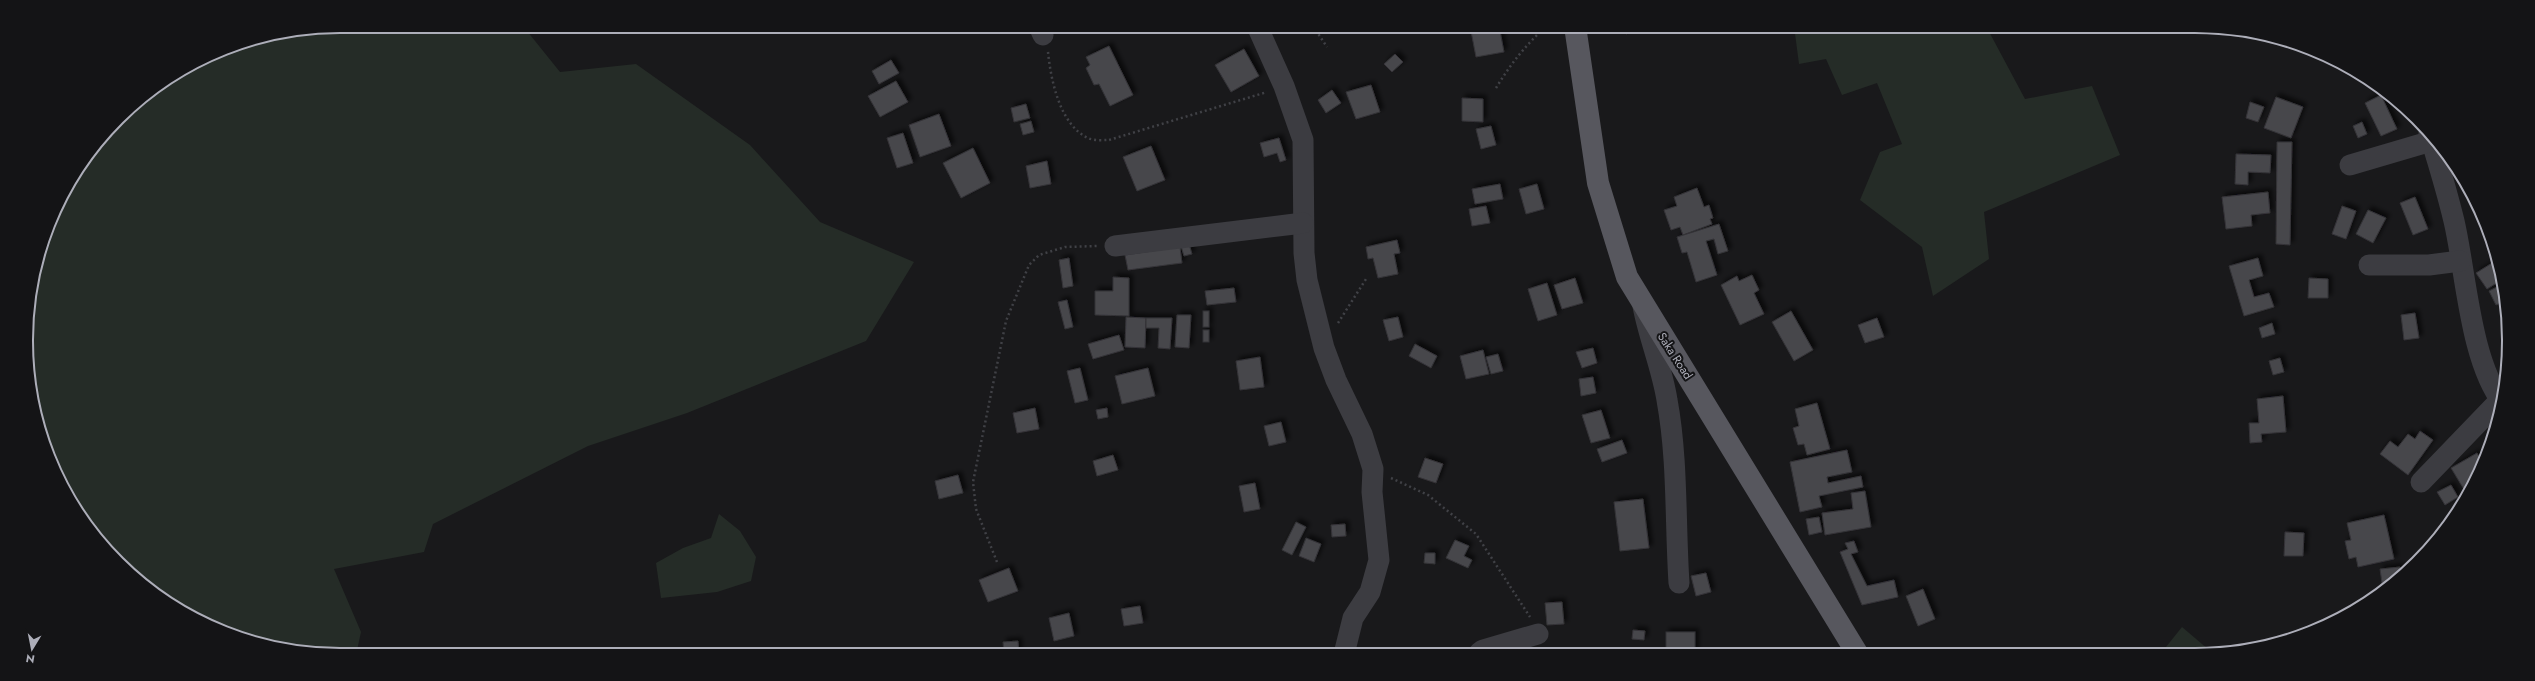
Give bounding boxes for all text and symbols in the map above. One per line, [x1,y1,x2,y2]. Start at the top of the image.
street label: Saka Road [1653,329,1697,383]
north arrow [12,629,52,669]
text: N [25,650,36,667]

